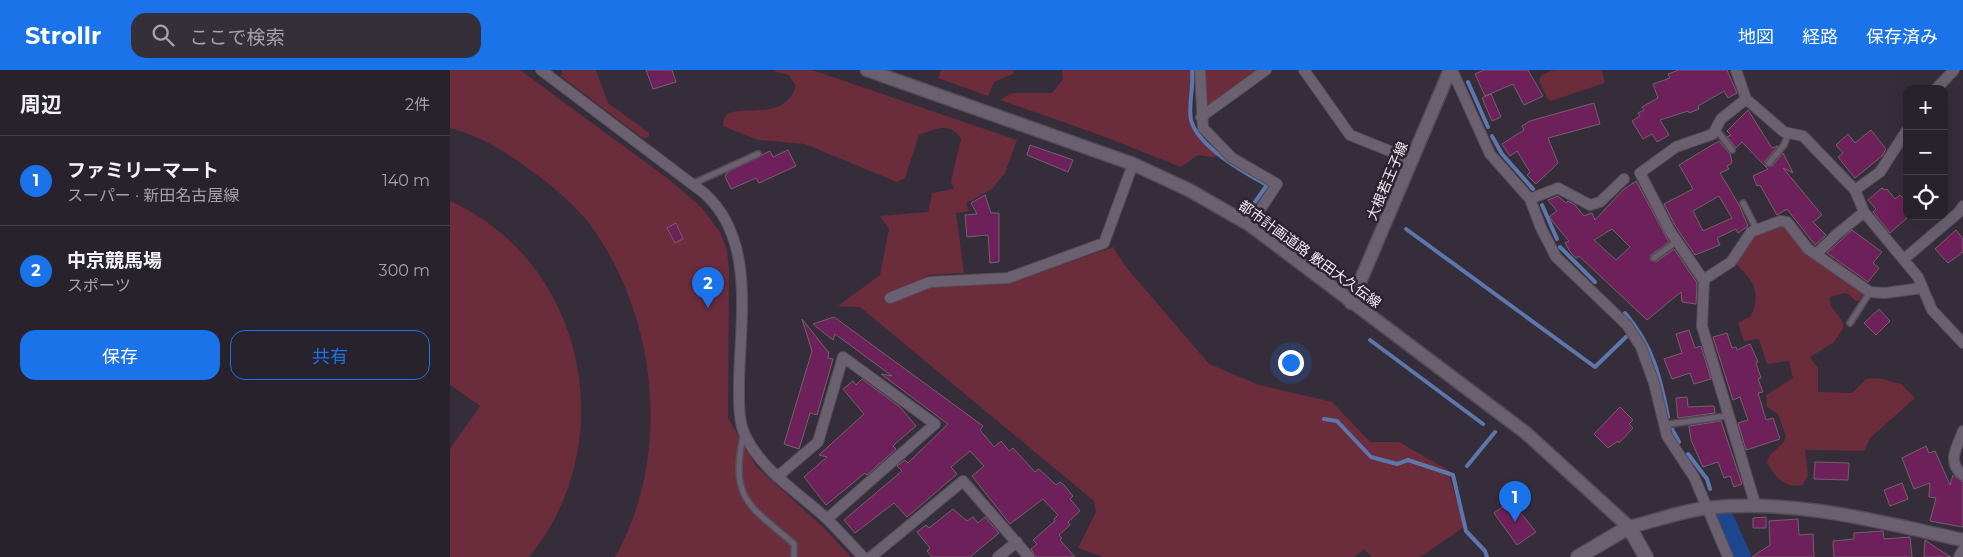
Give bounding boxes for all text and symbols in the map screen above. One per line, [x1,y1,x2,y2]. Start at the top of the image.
search box [131,13,481,58]
text: Strollr [25,21,101,50]
icon: search [149,21,177,49]
text: ここで検索 [189,26,284,49]
text: 地図 [1738,26,1774,48]
text: 経路 [1802,26,1838,48]
text: 保存済み [1866,26,1938,48]
map controls [1903,85,1948,220]
button: + [1903,85,1948,130]
text: 周辺 [20,92,62,117]
text: 2件 [405,95,430,114]
button: − [1903,130,1948,175]
street label: 大根若王子線 [1362,139,1412,223]
text: ファミリーマート [67,159,219,182]
text: 1 [33,171,39,190]
text: 140 m [382,171,430,190]
button: locate [1903,175,1948,220]
text: スーパー · 新田名古屋線 [67,186,239,205]
street label: 都市計画道路 敷田大久伝線 [1235,196,1385,312]
text: 中京競馬場 [67,249,162,272]
text: 2 [31,261,41,280]
text: 300 m [379,261,430,280]
pin: 2 [692,267,724,308]
text: スポーツ [67,276,131,295]
button: 保存 [20,330,220,380]
button: 共有 [230,330,430,380]
your location [1278,350,1304,376]
pin: 1 [1499,481,1531,522]

